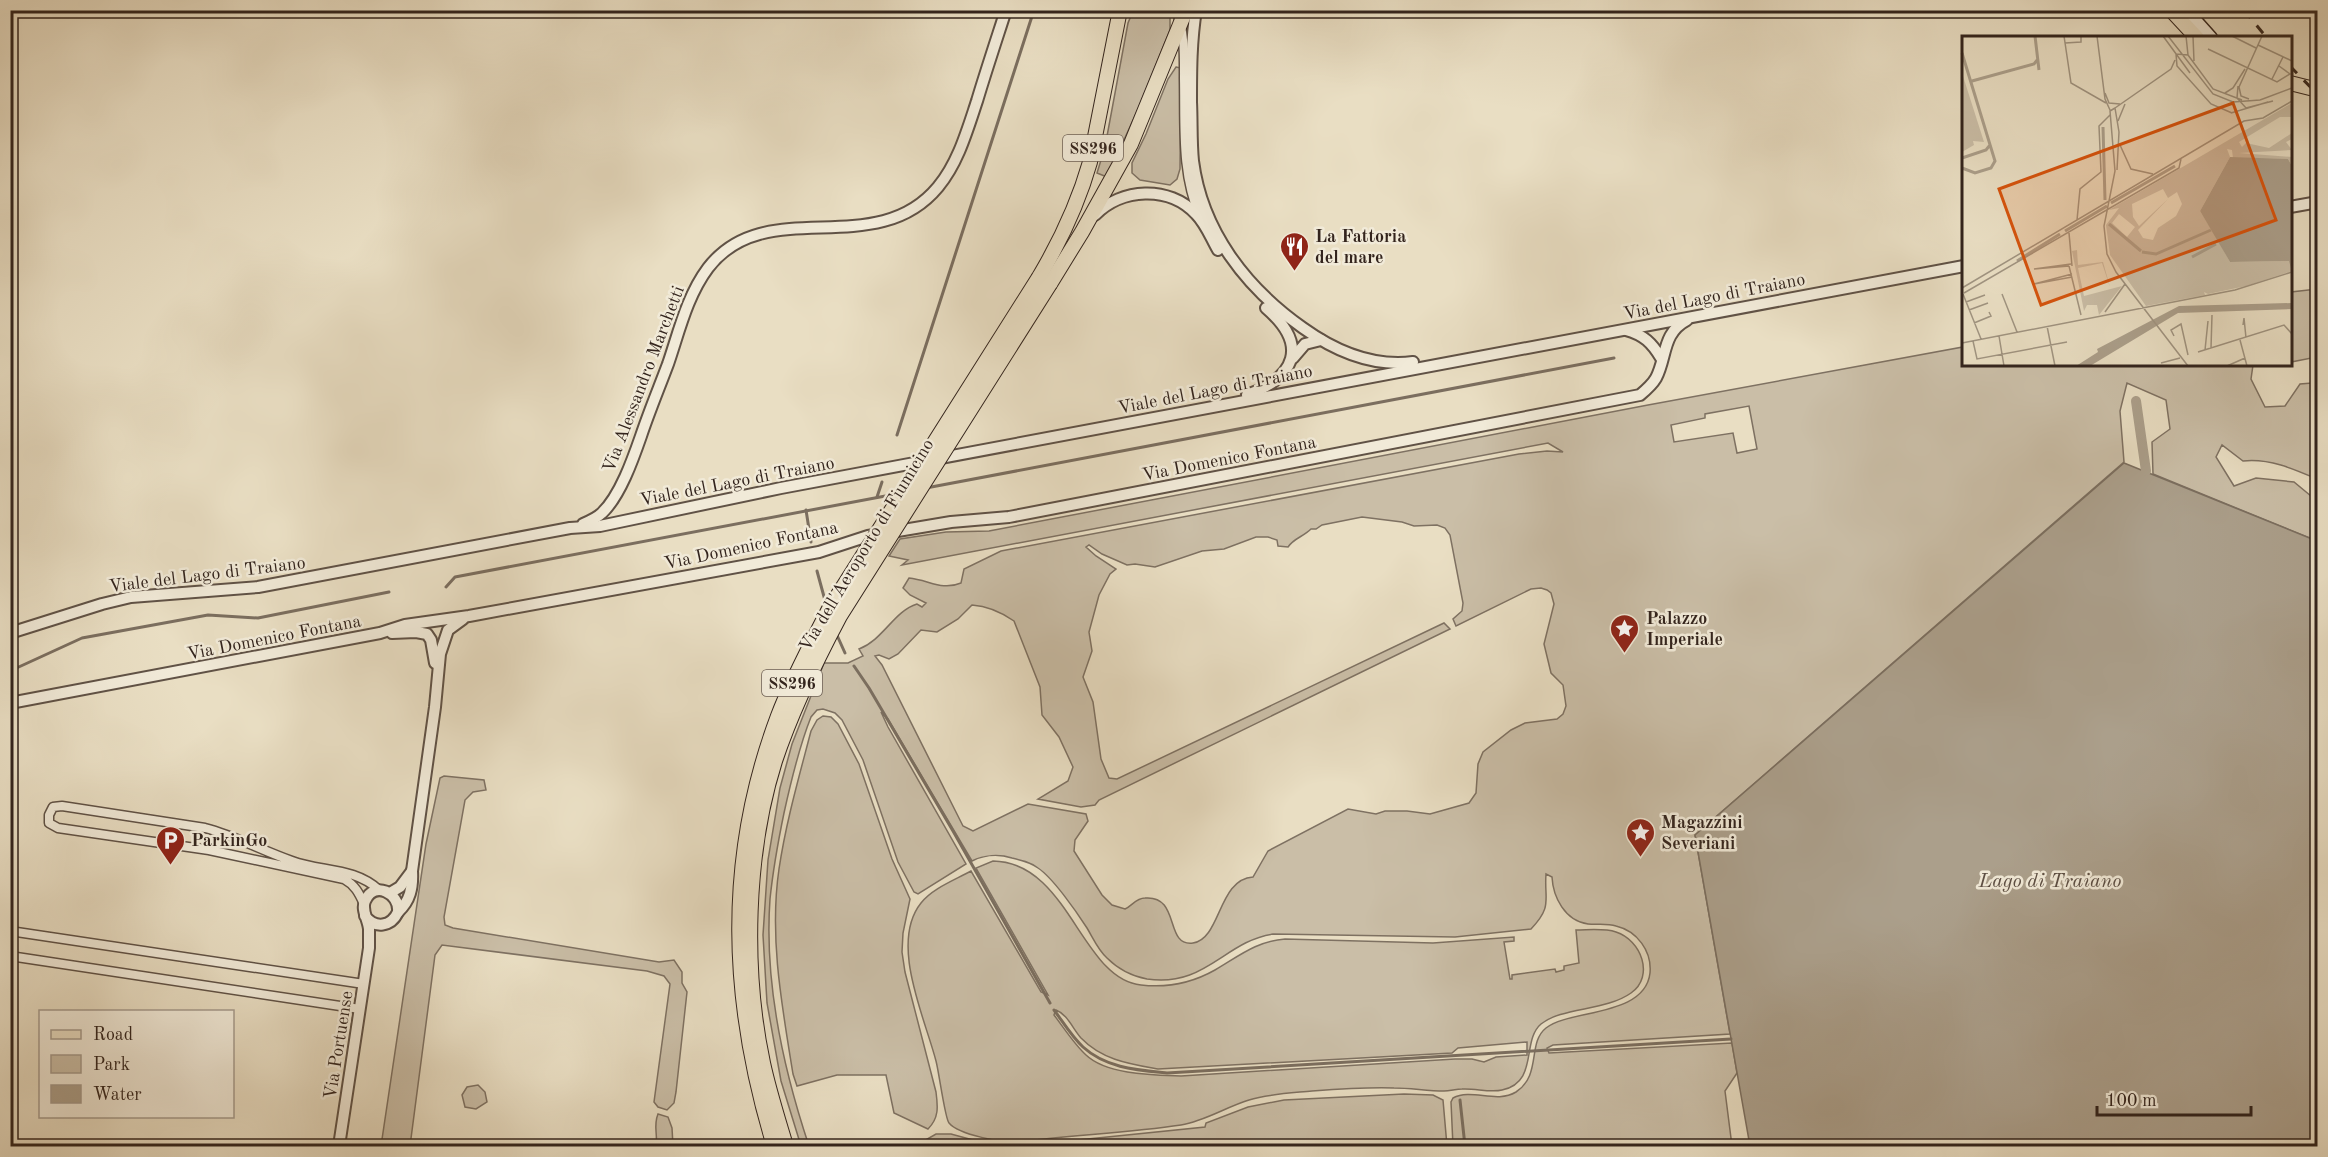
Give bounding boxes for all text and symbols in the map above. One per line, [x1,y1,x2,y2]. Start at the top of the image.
inset map [1962,36,2292,366]
road number: SS296 [1063,135,1123,161]
place label: La Fattoria del mare [1315,228,1406,267]
restaurant icon: La Fattoria del mare [1278,230,1310,272]
street label: Via del Lago di Traiano [1622,270,1807,323]
street label: Via Alessandro Marchetti [600,283,688,475]
street label: Viale del Lago di Traiano [1116,362,1314,418]
street label: Via Domenico Fontana [1141,433,1318,485]
street label: Via dell'Aeroporto di Fiumicino [796,436,938,655]
street label: Viale del Lago di Traiano [638,454,836,510]
street label: Via Domenico Fontana [663,519,840,573]
street label: Viale del Lago di Traiano [108,554,307,596]
place label: Palazzo Imperiale [1646,610,1723,649]
street label: Via Domenico Fontana [186,612,363,664]
place icon: Palazzo Imperiale [1609,612,1641,654]
road number: SS296 [762,670,822,696]
place label: Magazzini Severiani [1661,814,1743,853]
place icon: Magazzini Severiani [1624,816,1656,858]
parking icon: ParkinGo [154,824,186,866]
place label: ParkinGo [191,832,267,850]
water label: Lago di Traiano [1978,872,2121,892]
street label: Via Portuense [322,990,356,1101]
legend [39,1010,234,1118]
text: Road [93,1026,133,1044]
text: Park [93,1056,130,1074]
scale bar [2097,1079,2252,1117]
text: Water [93,1086,142,1104]
text: 100 m [2106,1092,2157,1110]

